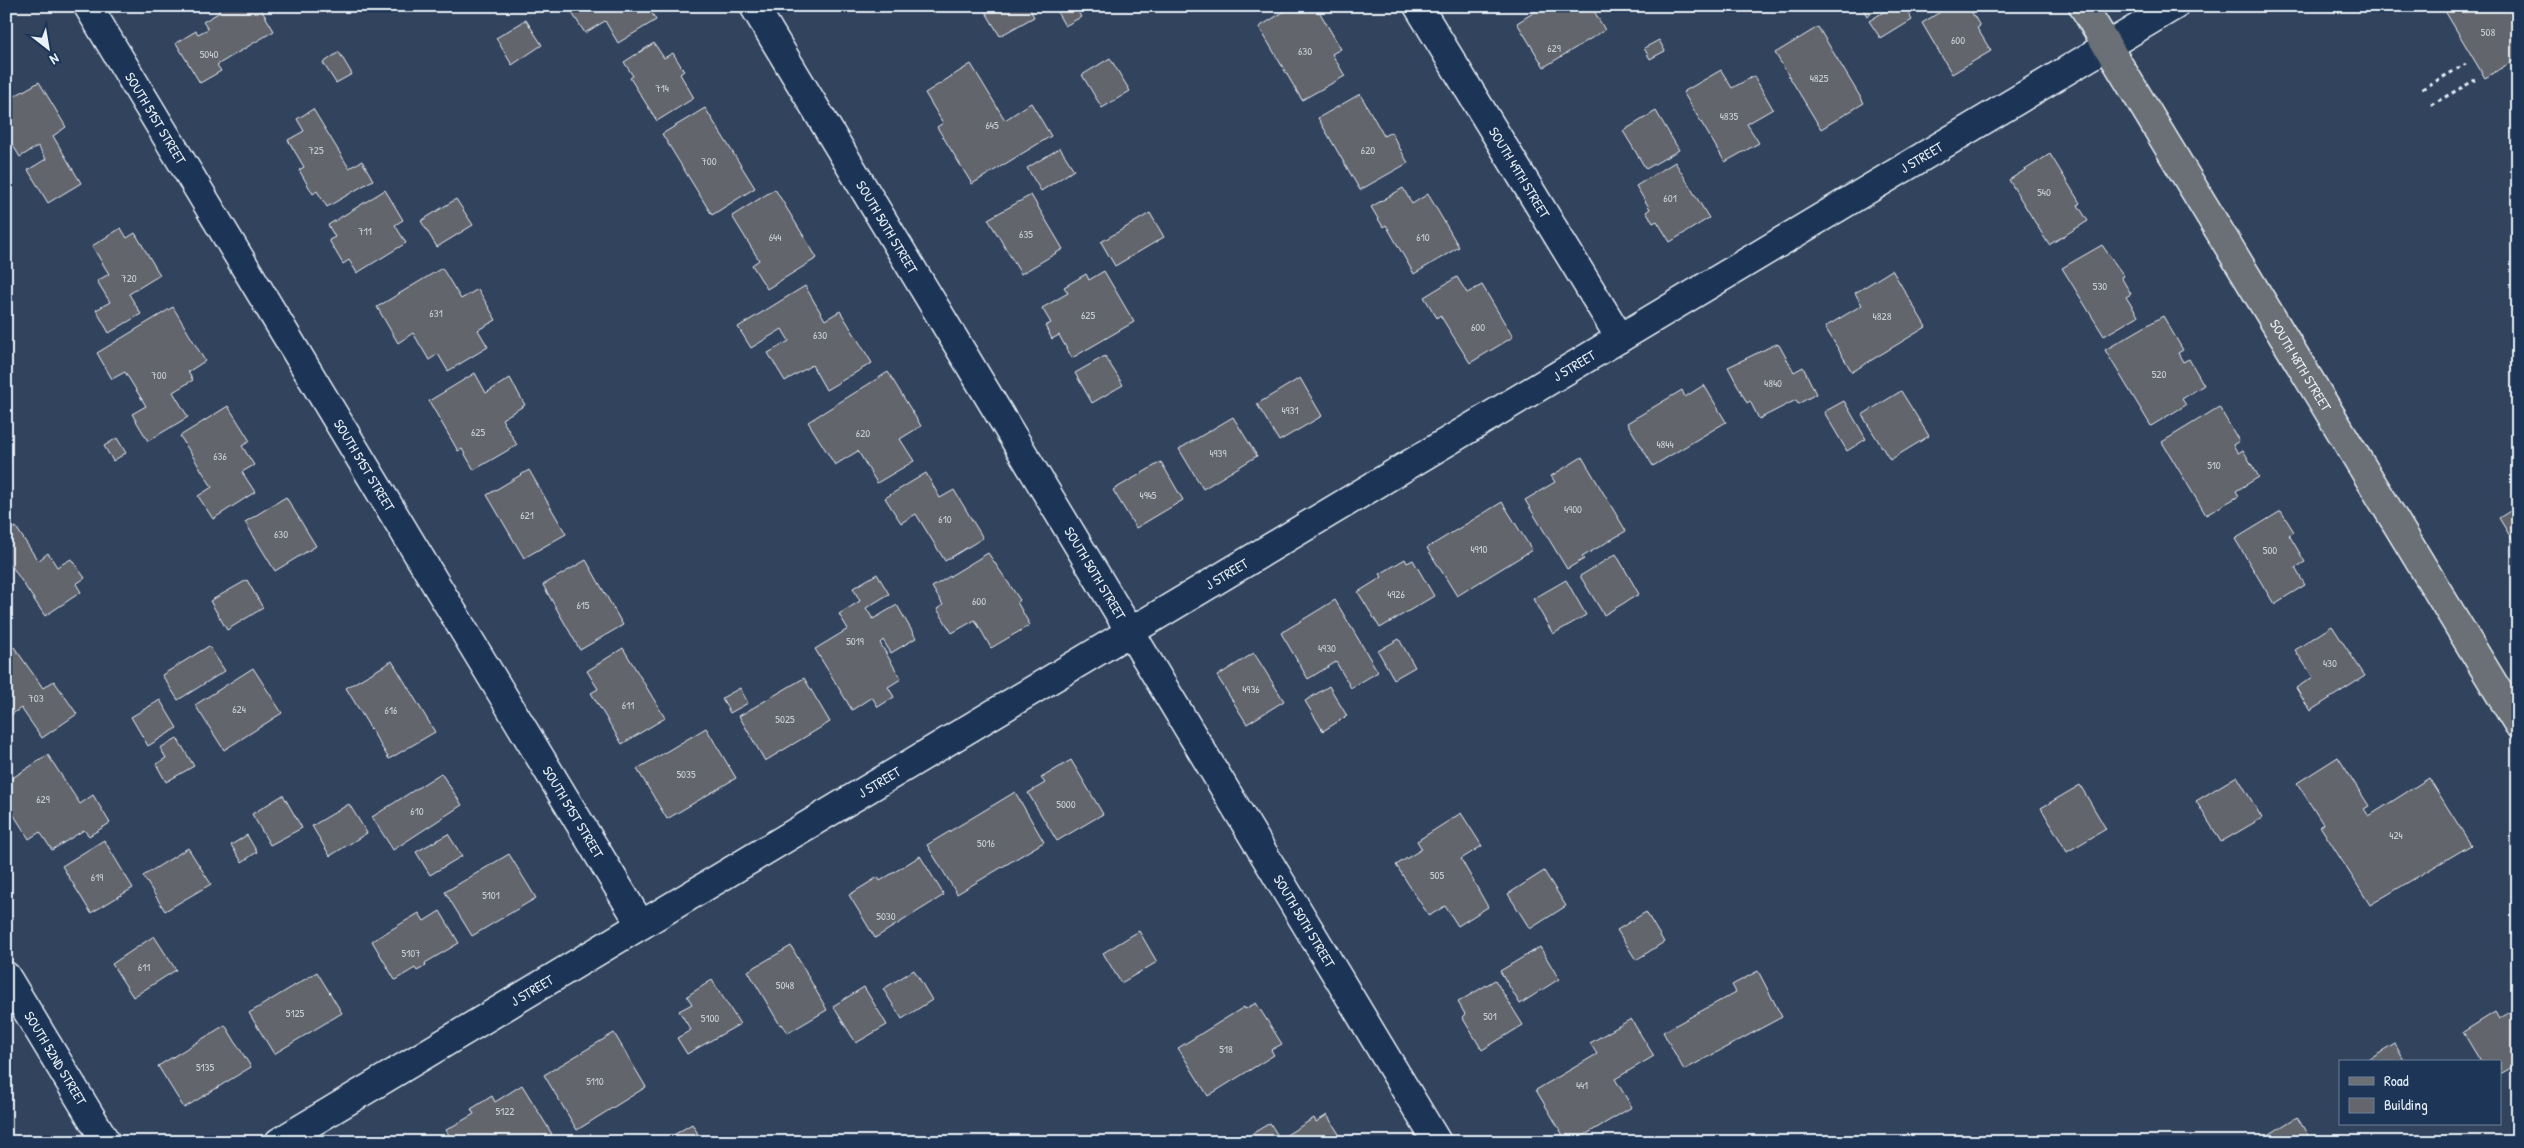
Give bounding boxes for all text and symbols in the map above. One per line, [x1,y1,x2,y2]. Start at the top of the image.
north arrow [22,22,72,72]
house number: 508 [2481,25,2495,39]
house number: 600 [1951,33,1965,47]
house number: 629 [1547,41,1561,55]
house number: 630 [1298,44,1312,58]
house number: 5040 [200,47,218,61]
text: N [46,50,63,70]
street label: SOUTH 51ST STREET [121,69,191,168]
house number: 4825 [1810,71,1829,85]
house number: 714 [655,81,669,95]
house number: 4835 [1720,109,1739,123]
house number: 645 [985,118,999,132]
street label: SOUTH 49TH STREET [1485,123,1555,222]
street label: J STREET [1896,137,1947,177]
house number: 725 [308,143,324,157]
house number: 620 [1361,143,1375,157]
house number: 700 [701,154,717,168]
street label: SOUTH 50TH STREET [852,177,923,277]
house number: 540 [2037,185,2051,199]
house number: 601 [1663,191,1677,205]
house number: 711 [358,224,372,238]
house number: 635 [1019,227,1033,241]
house number: 644 [769,230,781,244]
house number: 610 [1416,230,1430,244]
house number: 720 [121,271,137,285]
house number: 530 [2093,279,2107,293]
house number: 631 [429,306,443,320]
house number: 625 [1081,308,1095,322]
house number: 4828 [1873,309,1892,323]
street label: SOUTH 48TH STREET [2266,315,2336,415]
house number: 600 [1471,320,1485,334]
house number: 630 [813,328,827,342]
street label: J STREET [1549,345,1599,385]
house number: 520 [2152,367,2166,381]
house number: 700 [151,368,167,382]
house number: 4840 [1764,376,1782,390]
house number: 4931 [1281,403,1299,417]
street label: SOUTH 51ST STREET [330,416,400,515]
house number: 625 [471,425,485,439]
house number: 620 [856,426,870,440]
house number: 4844 [1656,437,1674,451]
house number: 4939 [1209,446,1227,460]
house number: 636 [213,449,227,463]
house number: 510 [2207,458,2221,472]
house number: 4945 [1140,488,1157,502]
house number: 4900 [1564,502,1582,516]
house number: 621 [520,508,534,522]
house number: 610 [938,512,952,526]
street label: SOUTH 50TH STREET [1060,523,1131,623]
house number: 630 [274,527,288,541]
house number: 4910 [1470,542,1488,556]
house number: 500 [2263,543,2277,557]
street label: J STREET [1202,553,1252,594]
house number: 4926 [1387,587,1405,601]
house number: 600 [972,594,986,608]
house number: 615 [576,598,590,612]
house number: 5019 [846,634,864,648]
house number: 4930 [1318,641,1336,655]
house number: 430 [2323,656,2337,670]
house number: 4936 [1242,682,1260,696]
house number: 703 [28,691,44,705]
house number: 611 [622,698,634,712]
house number: 624 [232,702,246,716]
house number: 616 [385,703,398,717]
house number: 5025 [775,712,795,726]
street label: J STREET [854,761,904,802]
street label: SOUTH 51ST STREET [539,763,609,862]
house number: 5035 [676,767,696,781]
house number: 629 [36,792,50,806]
house number: 5000 [1056,797,1076,811]
house number: 610 [410,804,424,818]
house number: 424 [2389,828,2403,842]
house number: 5016 [977,836,996,850]
house number: 505 [1430,868,1444,882]
house number: 619 [91,870,103,884]
street label: SOUTH 50TH STREET [1269,871,1340,971]
house number: 5101 [482,888,500,902]
house number: 5030 [876,909,896,923]
house number: 5107 [401,946,421,960]
house number: 611 [138,960,150,974]
street label: J STREET [507,970,557,1010]
house number: 5048 [776,978,794,992]
house number: 5125 [286,1006,305,1020]
street label: SOUTH 52ND STREET [20,1007,92,1109]
house number: 501 [1483,1009,1497,1023]
house number: 5100 [701,1011,719,1025]
house number: 518 [1219,1042,1233,1056]
house number: 5135 [196,1060,214,1074]
legend [2339,1060,2502,1126]
text: Road [2384,1070,2409,1091]
house number: 5110 [586,1074,604,1088]
house number: 441 [1576,1078,1588,1092]
text: Building [2384,1094,2428,1115]
house number: 5122 [496,1104,514,1118]

